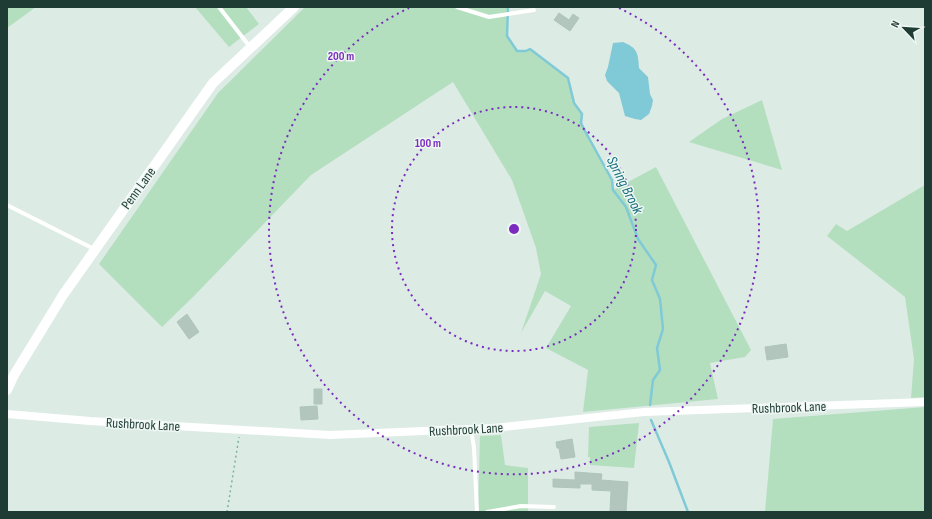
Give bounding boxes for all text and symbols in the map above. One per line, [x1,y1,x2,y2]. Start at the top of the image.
north arrow [884,8,924,48]
text: N [888,18,903,29]
text: 200 m [328,49,354,64]
text: 100 m [415,136,441,151]
water label: Spring Brook [602,153,647,218]
street label: Penn Lane [117,164,159,213]
centre of rings [507,222,521,236]
street label: Rushbrook Lane [752,398,826,417]
street label: Rushbrook Lane [105,414,181,435]
street label: Rushbrook Lane [428,419,504,440]

